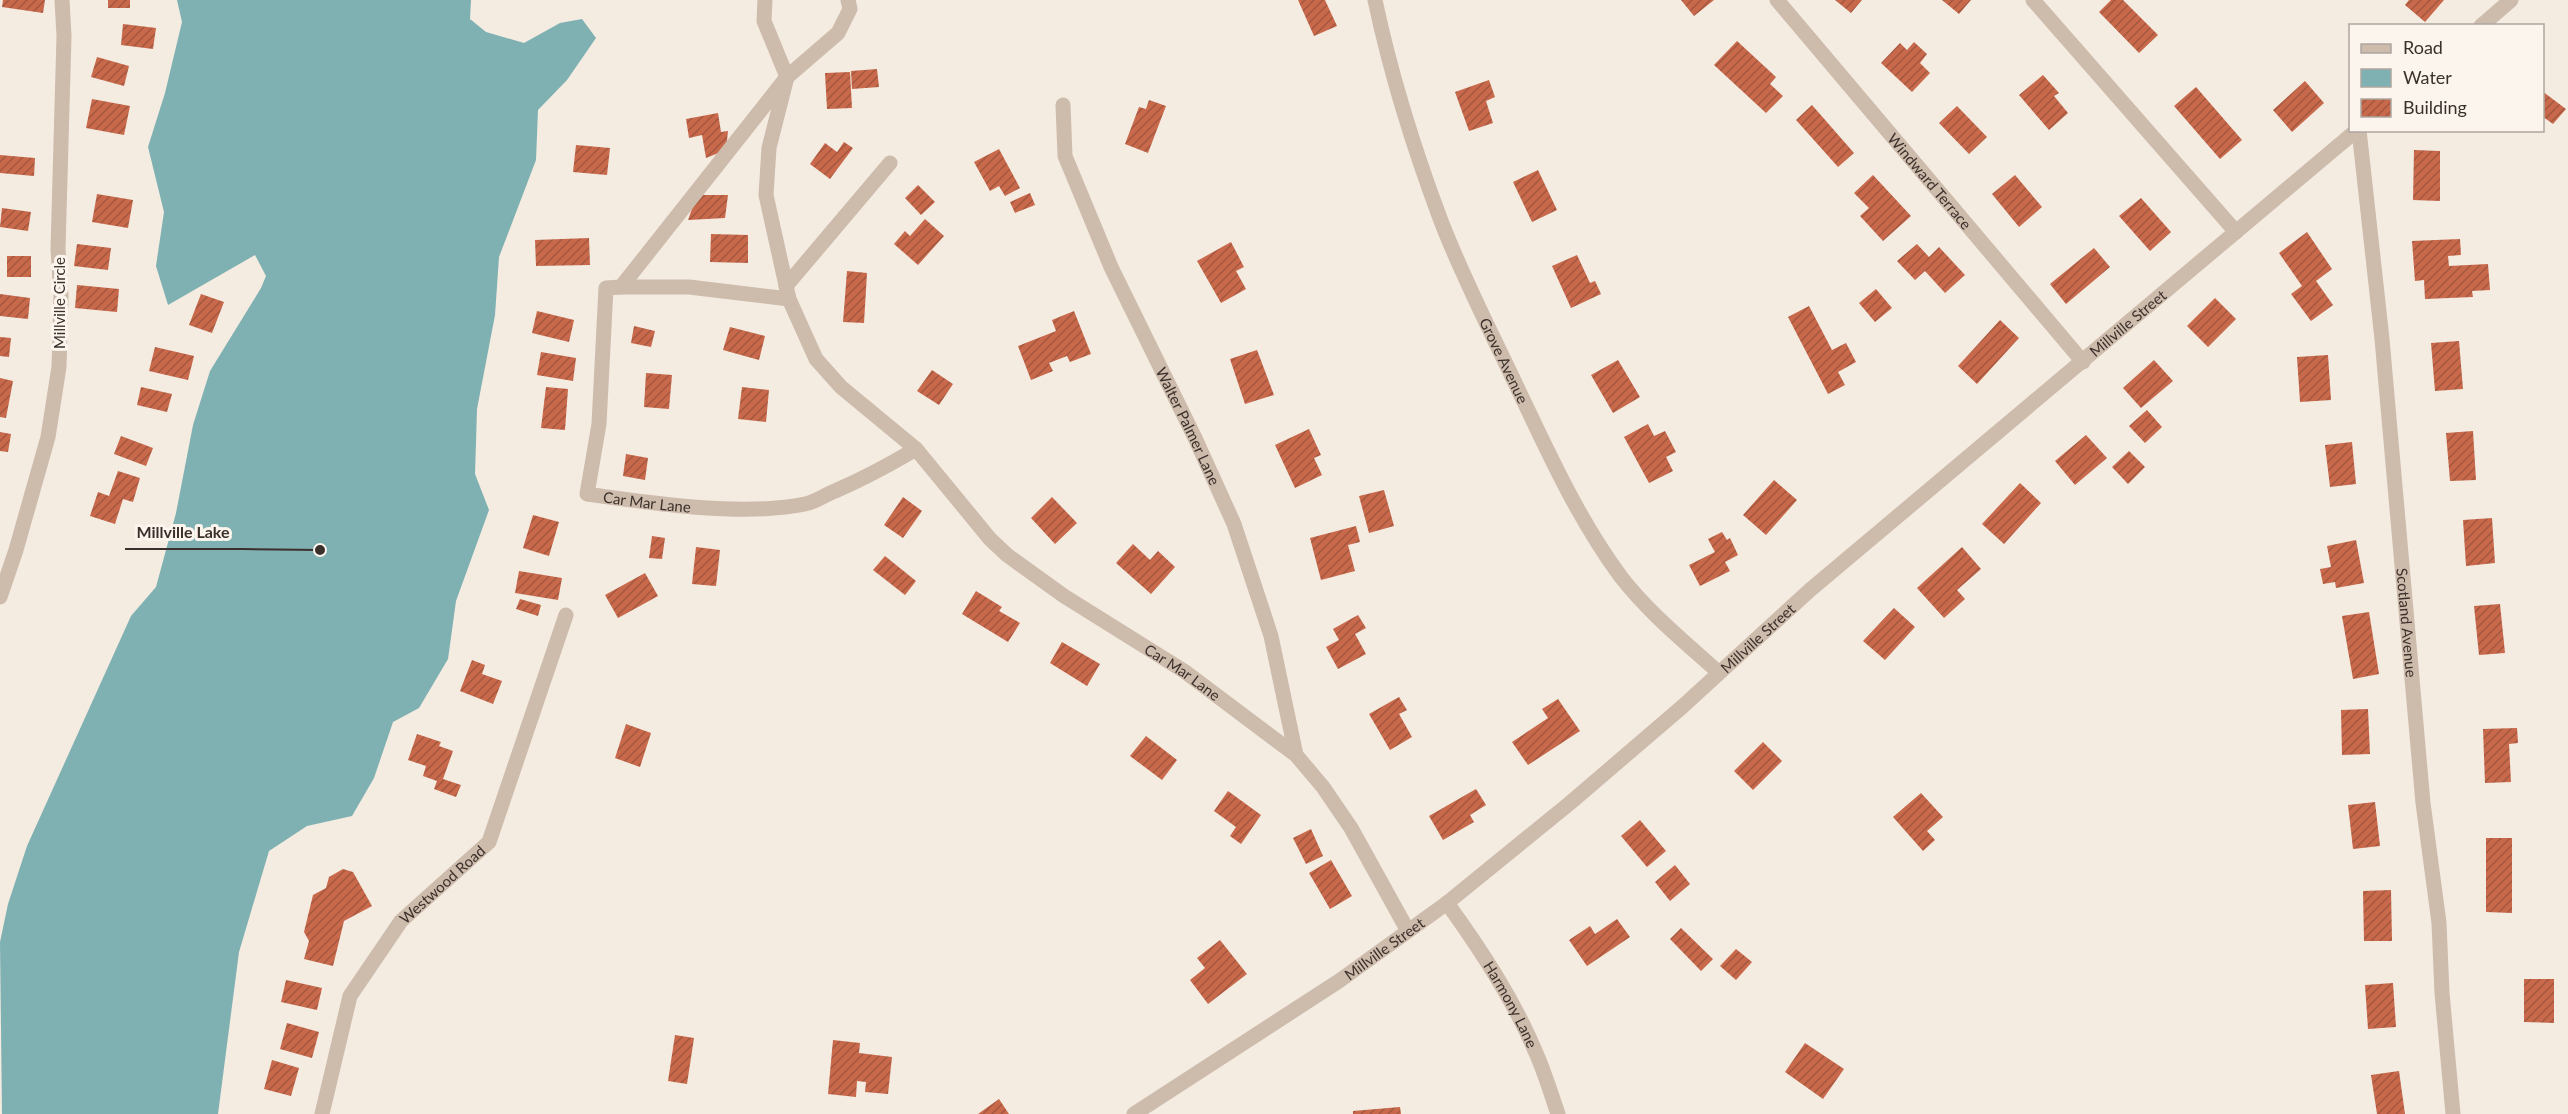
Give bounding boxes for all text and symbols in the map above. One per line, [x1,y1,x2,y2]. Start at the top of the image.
legend [2349,24,2544,132]
text: Road [2403,36,2443,58]
text: Water [2403,66,2452,88]
text: Building [2403,96,2467,118]
street label: Windward Terrace [1884,129,1976,233]
street label: Millville Circle [50,257,68,349]
street label: Millville Street [2086,285,2170,360]
street label: Grove Avenue [1476,315,1532,406]
street label: Walter Palmer Lane [1153,364,1224,488]
street label: Car Mar Lane [602,487,692,516]
callout: Millville Lake [125,515,242,549]
text: Millville Lake [136,522,230,541]
street label: Scotland Avenue [2393,567,2421,678]
street label: Millville Street [1717,599,1799,676]
street label: Car Mar Lane [1141,640,1224,704]
street label: Westwood Road [395,841,488,927]
street label: Millville Street [1341,913,1428,983]
street label: Harmony Lane [1480,958,1542,1050]

